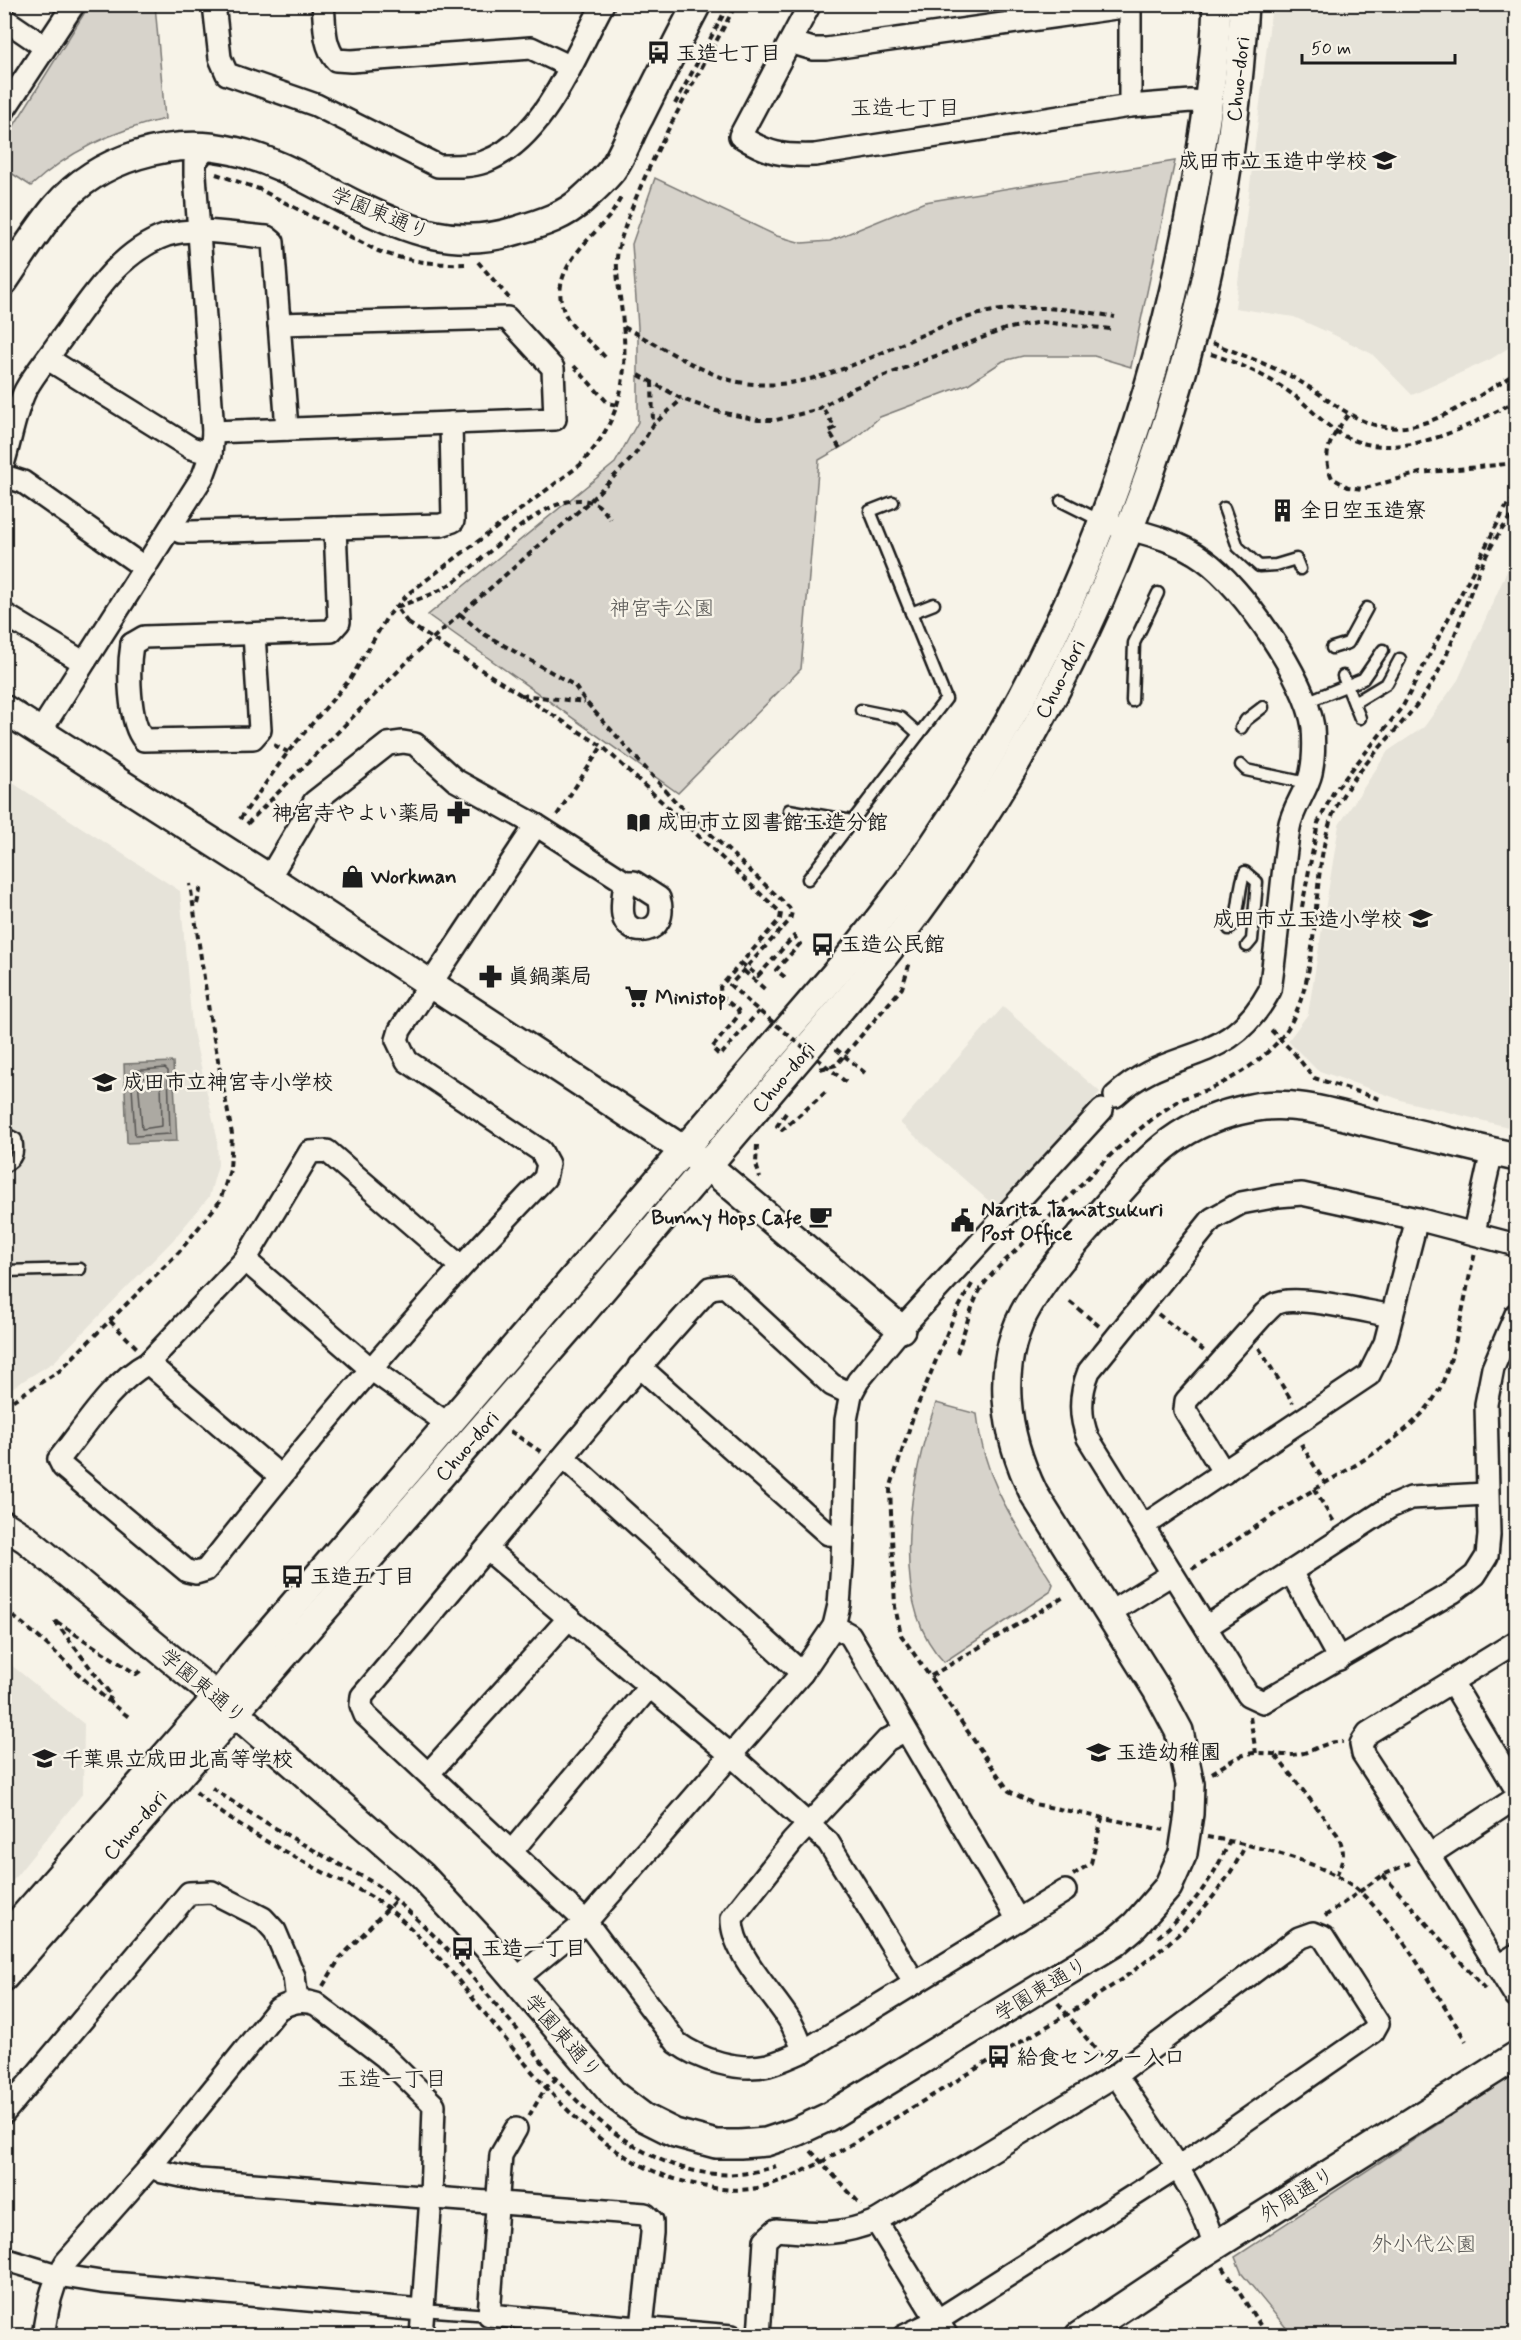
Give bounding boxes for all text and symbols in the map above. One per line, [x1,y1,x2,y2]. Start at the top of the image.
scale bar [1302,27,1455,65]
street label: Chuo-dori [1221,35,1257,123]
text: 50 m [1311,37,1351,61]
bus stop icon: 玉造七丁目 [645,40,671,66]
place label: 玉造七丁目 [676,40,781,68]
district label: 玉造七丁目 [850,95,960,123]
place label: 成田市立玉造中学校 [1178,148,1367,176]
school or university icon: 成田市立玉造中学校 [1372,148,1398,174]
street label: 学園東通り [326,181,433,247]
building icon: 全日空玉造寮 [1269,497,1295,523]
place label: 全日空玉造寮 [1300,497,1426,525]
park label: 神宮寺公園 [610,595,715,623]
street label: Chuo-dori [1029,635,1093,724]
place label: 神宮寺やよい薬局 [272,800,440,828]
pharmacy icon: 神宮寺やよい薬局 [445,800,471,826]
library icon: 成田市立図書館玉造分館 [626,809,652,835]
place label: 成田市立図書館玉造分館 [657,809,888,837]
shop icon: Workman [340,863,366,889]
place label: Workman [370,863,457,891]
place label: 成田市立玉造小学校 [1213,906,1402,934]
school or university icon: 成田市立玉造小学校 [1407,906,1433,932]
bus stop icon: 玉造公民館 [809,931,835,957]
place label: 玉造公民館 [840,931,945,959]
pharmacy icon: 眞鍋薬局 [477,963,503,989]
place label: 眞鍋薬局 [508,963,592,991]
supermarket icon: Ministop [624,984,650,1010]
place label: Ministop [655,984,726,1012]
street label: Chuo-dori [746,1036,822,1119]
school or university icon: 成田市立神宮寺小学校 [92,1069,118,1095]
place label: 成田市立神宮寺小学校 [123,1069,333,1097]
place label: Narita Tamatsukuri Post Office [981,1196,1163,1248]
place label: Bunny Hops Cafe [651,1204,802,1232]
cafe icon: Bunny Hops Cafe [807,1204,833,1230]
public building icon: Narita Tamatsukuri Post Office [950,1208,976,1234]
street label: Chuo-dori [429,1405,506,1488]
bus stop icon: 玉造五丁目 [279,1563,305,1589]
place label: 玉造五丁目 [310,1563,415,1591]
street label: 学園東通り [153,1642,252,1731]
school or university icon: 玉造幼稚園 [1085,1739,1111,1765]
place label: 玉造幼稚園 [1116,1739,1221,1767]
school or university icon: 千葉県立成田北高等学校 [31,1746,57,1772]
place label: 千葉県立成田北高等学校 [62,1746,293,1774]
street label: Chuo-dori [97,1784,174,1867]
bus stop icon: 玉造一丁目 [450,1935,476,1961]
place label: 玉造一丁目 [481,1935,586,1963]
street label: 学園東通り [989,1951,1094,2029]
street label: 学園東通り [517,1988,607,2085]
bus stop icon: 給食センター入口 [986,2044,1012,2070]
place label: 給食センター入口 [1017,2044,1185,2072]
district label: 玉造一丁目 [337,2066,447,2094]
street label: 外周通り [1254,2161,1341,2229]
park label: 外小代公園 [1372,2231,1477,2259]

